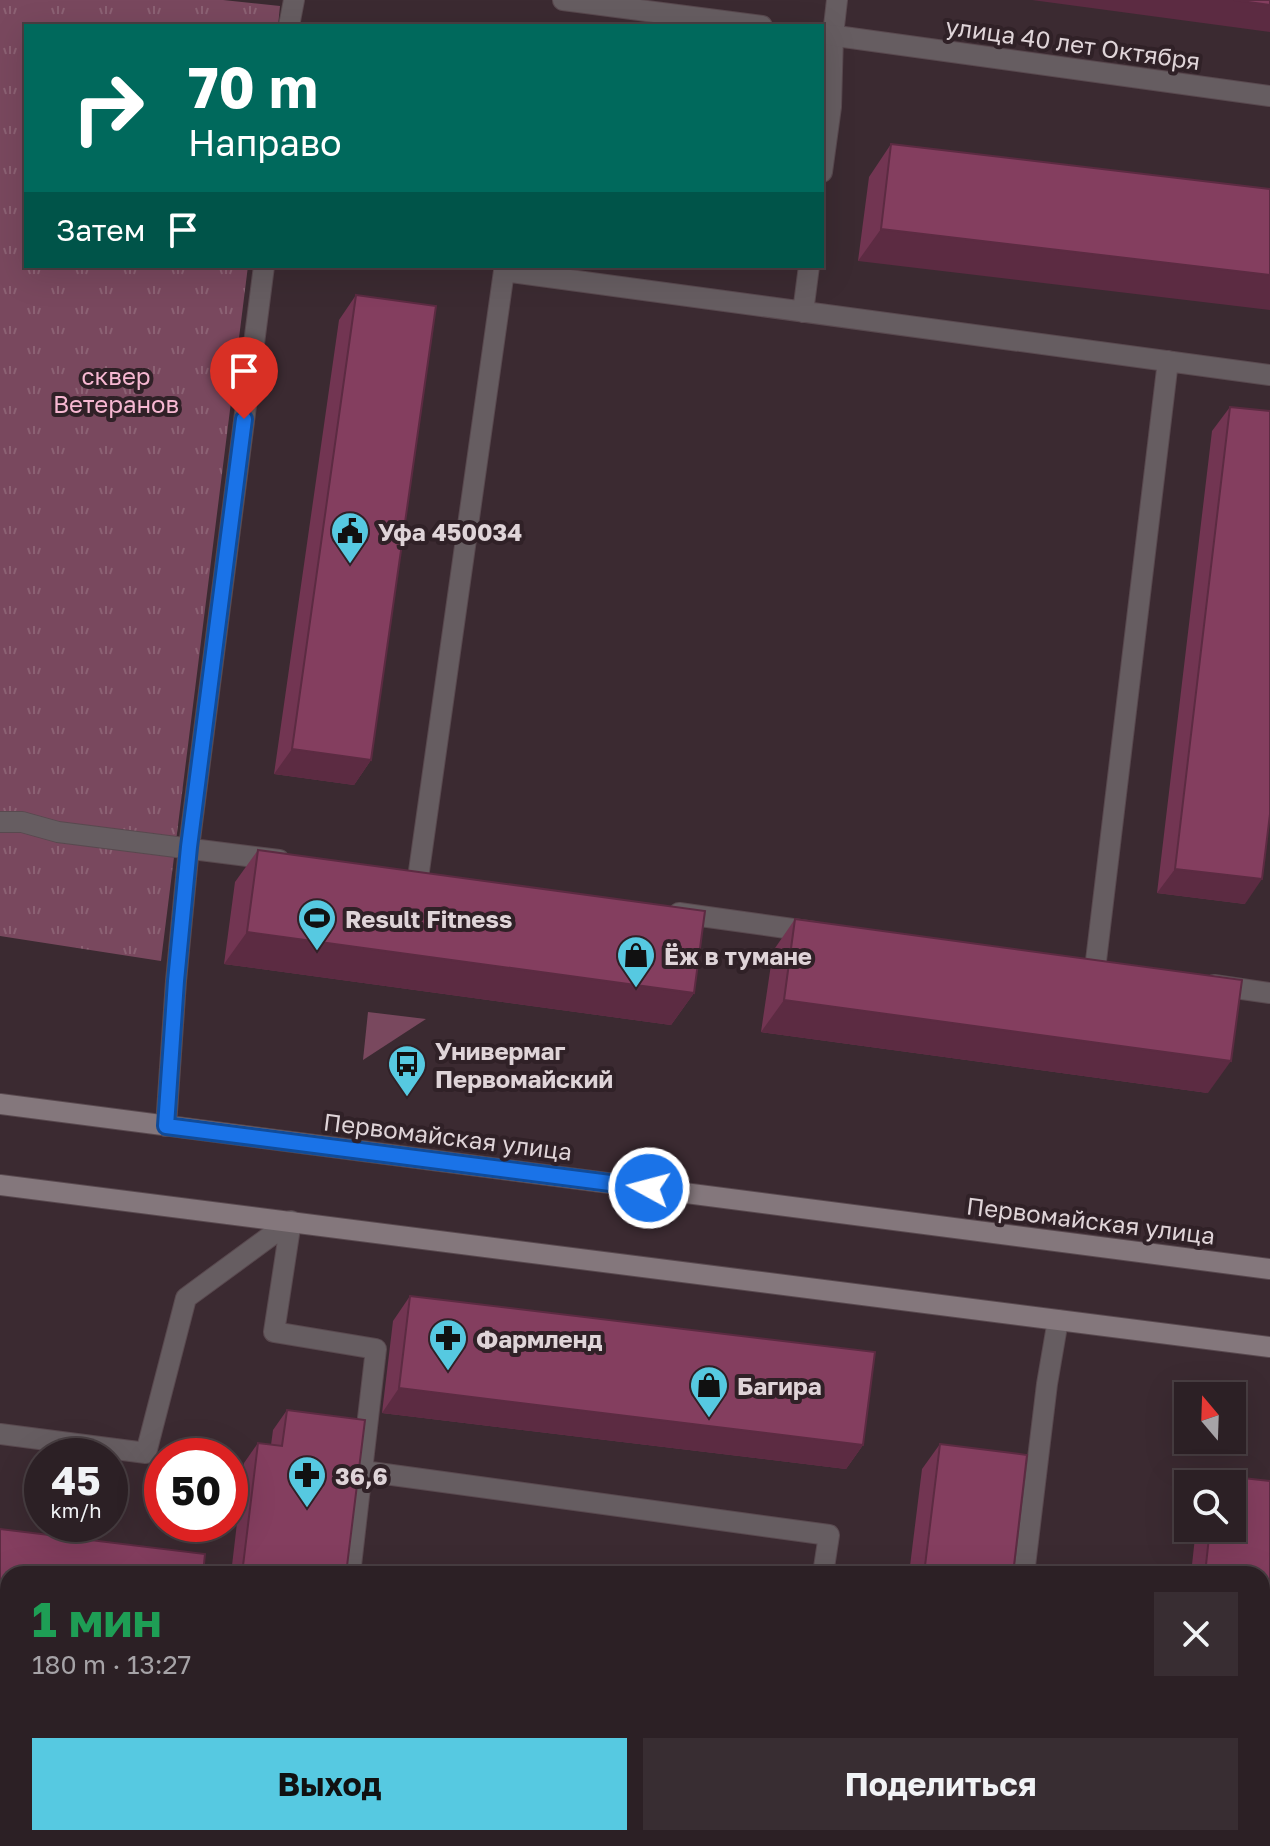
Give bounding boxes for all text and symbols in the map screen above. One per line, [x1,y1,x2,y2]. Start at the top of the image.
street label: улица 40 лет Октября [944,11,1202,75]
text: 70 m [188,53,318,120]
icon: right [56,56,160,160]
text: Направо [188,121,342,164]
icon: arrive [161,208,205,252]
text: Затем [56,212,145,248]
pin [210,337,278,419]
icon: arrive [222,349,266,393]
park label: сквер Ветеранов [53,361,179,418]
public building icon: Уфа 450034 [329,510,371,565]
place label: Уфа 450034 [378,517,522,546]
sports icon: Result Fitness [296,897,338,952]
place label: Result Fitness [345,904,512,933]
shop icon: Ёж в тумане [615,934,657,989]
place label: Ёж в тумане [664,941,812,970]
place label: Универмаг Первомайский [435,1036,613,1093]
bus stop icon: Универмаг Первомайский [386,1043,428,1098]
street label: Первомайская улица [322,1106,574,1166]
position arrow [607,1146,691,1230]
street label: Первомайская улица [965,1190,1217,1250]
pharmacy icon: Фармленд [427,1317,469,1372]
place label: Фармленд [476,1324,602,1353]
shop icon: Багира [688,1364,730,1419]
place label: Багира [737,1371,822,1400]
north arrow [1174,1382,1246,1454]
map controls [1174,1382,1246,1542]
speed limit sign: 50 [144,1438,248,1542]
pharmacy icon: 36,6 [286,1454,328,1509]
text: 45 [51,1456,101,1504]
place label: 36,6 [335,1461,388,1490]
button: search [1174,1470,1246,1542]
text: km/h [51,1498,101,1522]
text: 1 мин [32,1590,162,1648]
button: close [1154,1592,1238,1676]
text: 180 m · 13:27 [32,1649,191,1680]
button: Выход [32,1738,627,1830]
button: Поделиться [643,1738,1238,1830]

